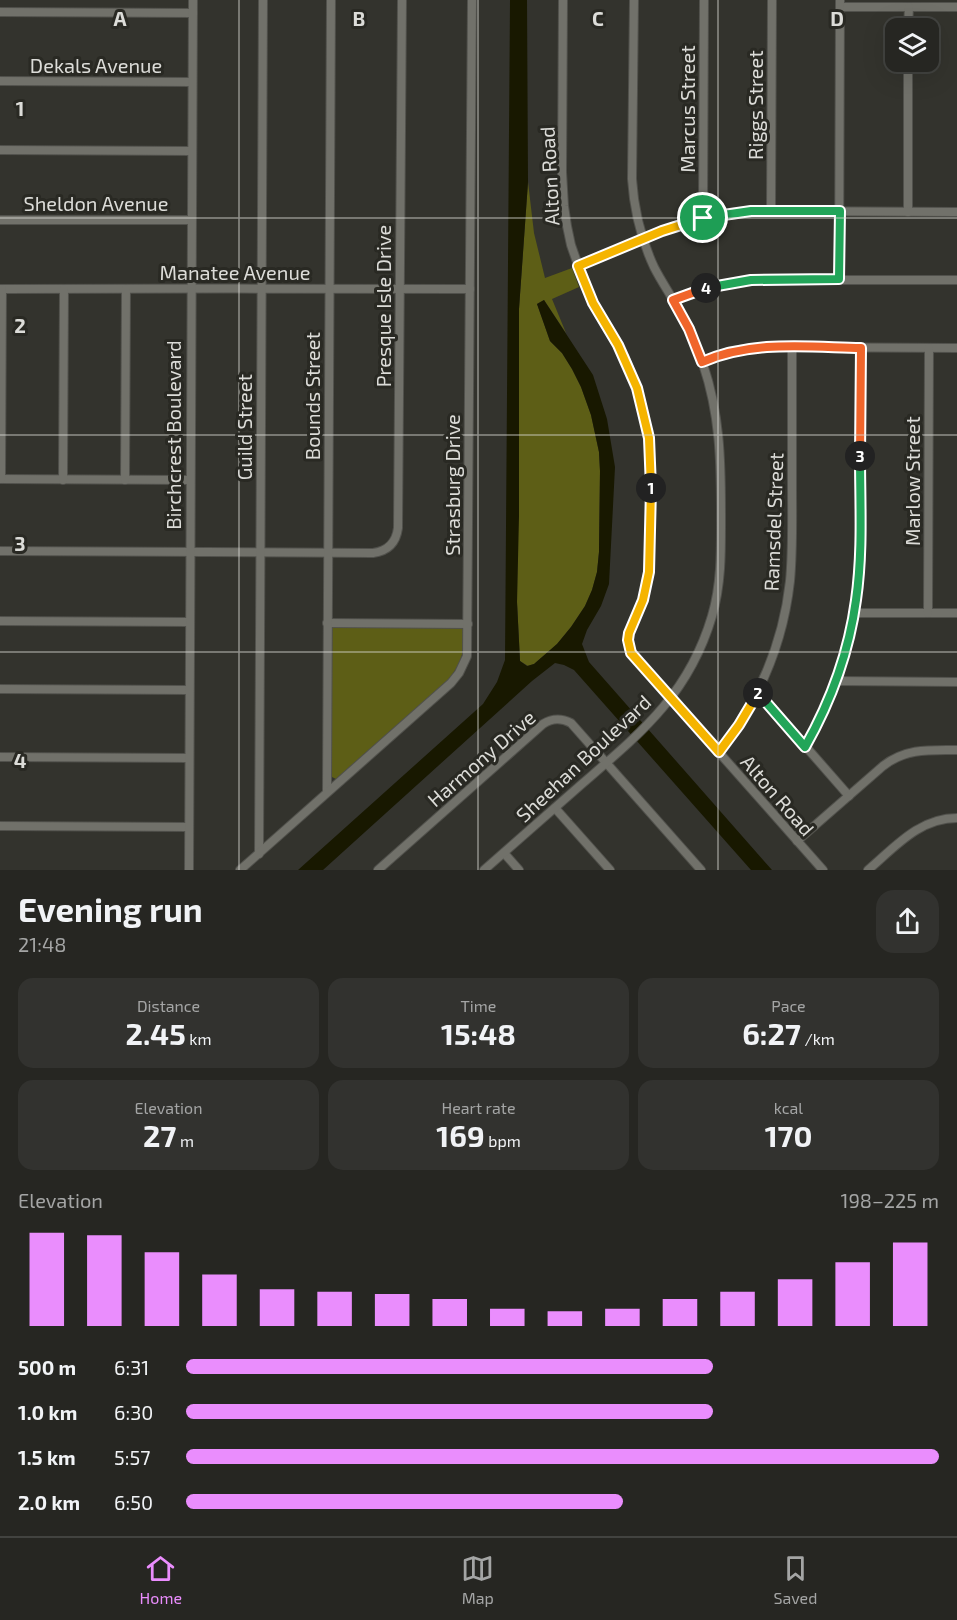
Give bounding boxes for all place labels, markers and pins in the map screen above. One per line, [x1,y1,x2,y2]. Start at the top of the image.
pin [677,192,728,243]
pin: 4 [691,273,721,303]
pin: 3 [845,441,875,471]
pin: 1 [636,473,666,503]
pin: 2 [743,678,773,708]

